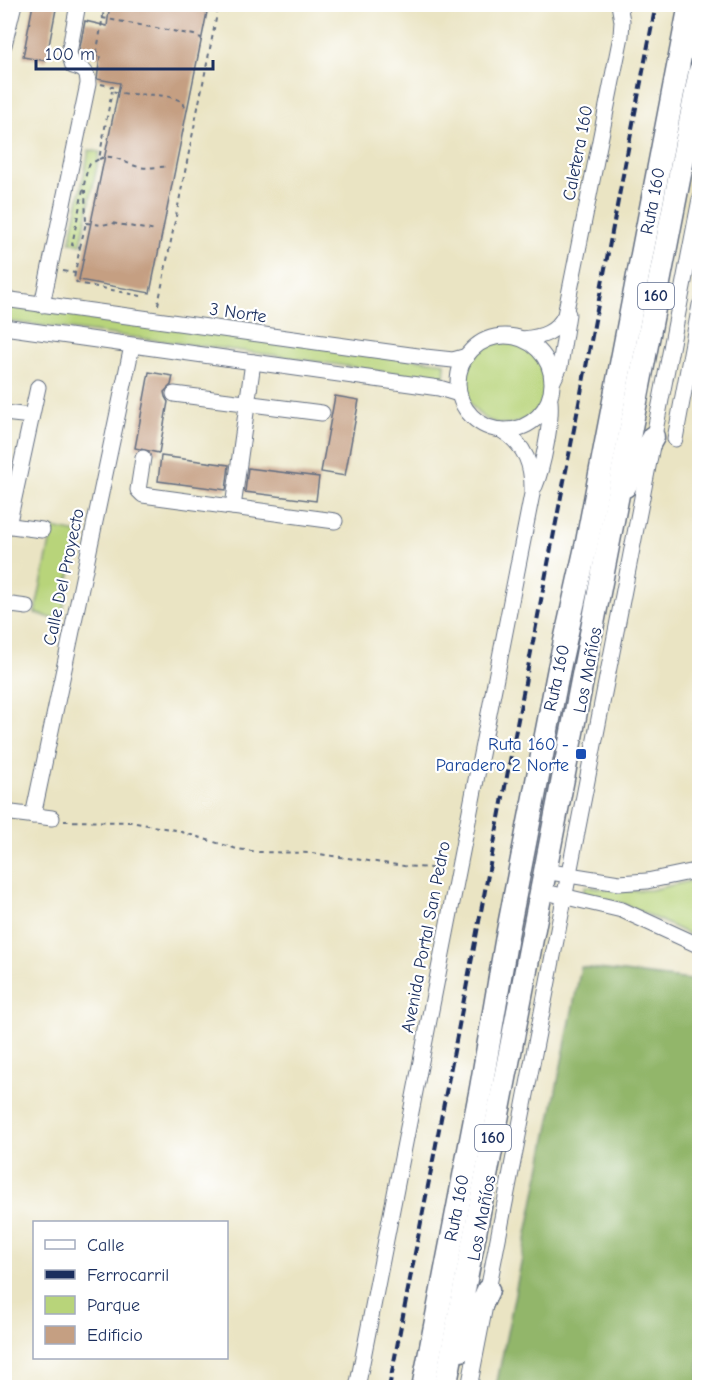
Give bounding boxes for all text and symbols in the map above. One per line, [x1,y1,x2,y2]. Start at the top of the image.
scale bar [36,33,213,71]
text: 100 m [45,44,95,65]
street label: Caletera 160 [558,103,598,203]
street label: Ruta 160 [636,166,670,236]
road number: 160 [638,283,674,309]
street label: 3 Norte [208,299,268,327]
street label: Calle Del Proyecto [39,507,89,647]
street label: Los Mañíos [569,625,607,715]
street label: Ruta 160 [540,643,574,713]
place label: Ruta 160 - Paradero 2 Norte [436,734,569,776]
marker: Ruta 160 - Paradero 2 Norte [574,747,588,761]
street label: Avenida Portal San Pedro [397,839,455,1035]
road number: 160 [475,1125,511,1151]
street label: Ruta 160 [440,1173,474,1243]
street label: Los Mañíos [463,1173,501,1263]
legend [33,1221,228,1359]
text: Calle [87,1235,124,1256]
text: Ferrocarril [87,1265,169,1286]
text: Parque [87,1295,140,1316]
text: Edificio [87,1325,143,1346]

